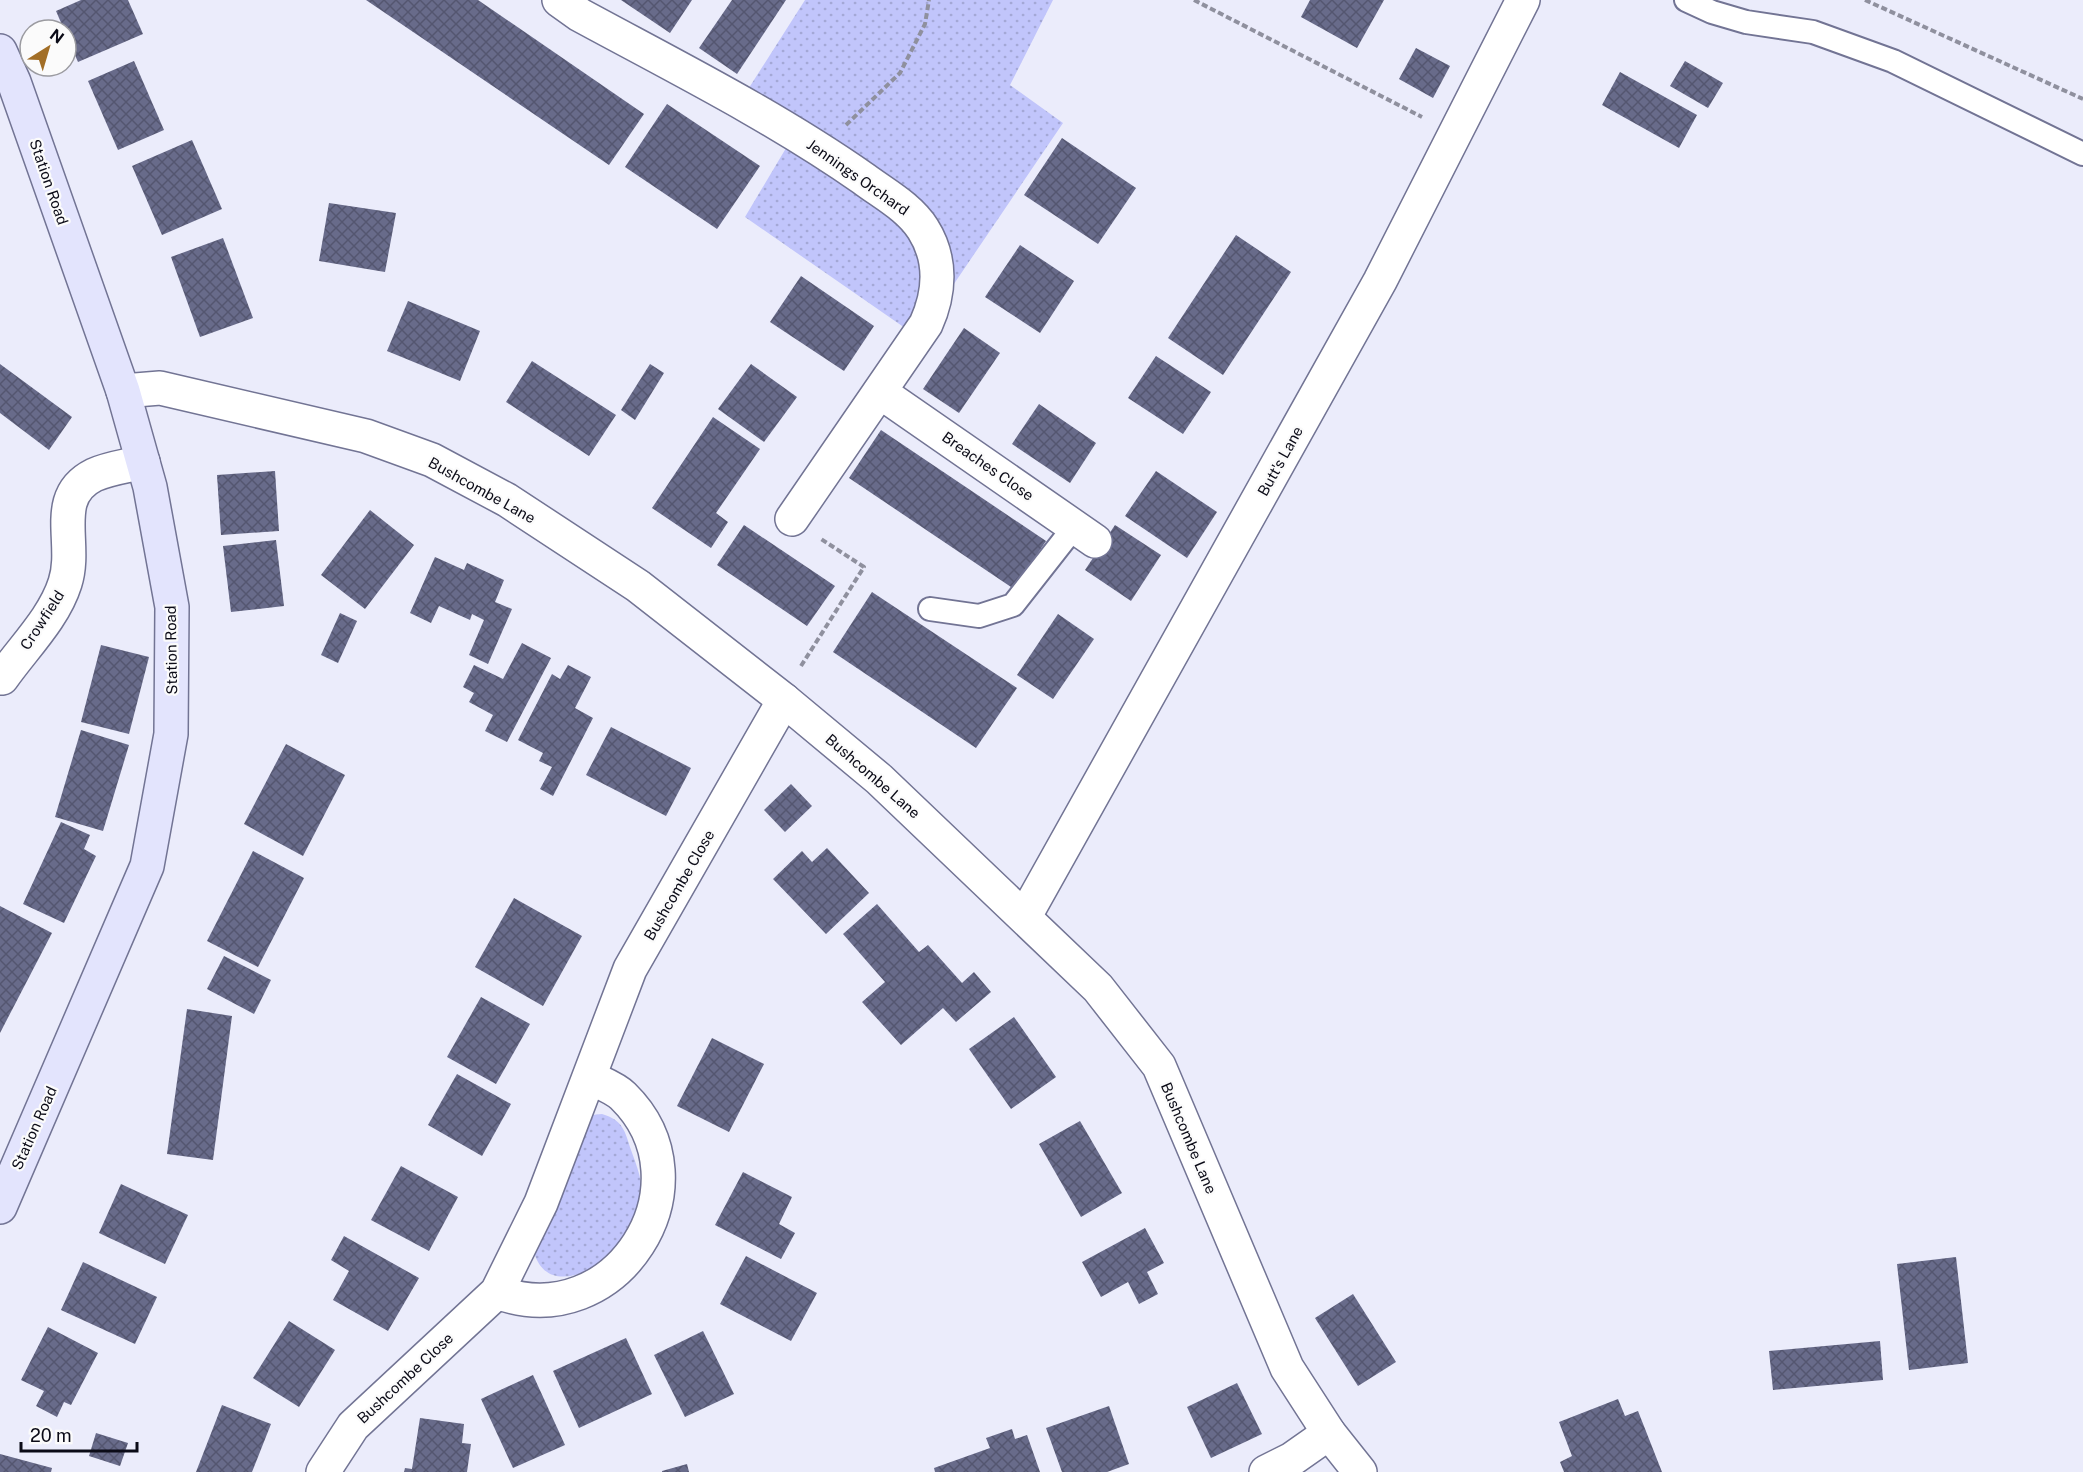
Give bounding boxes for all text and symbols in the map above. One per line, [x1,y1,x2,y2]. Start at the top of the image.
north arrow [18,18,78,78]
text: N [46,25,67,48]
street label: Jennings Orchard [804,135,912,219]
street label: Station Road [26,137,72,227]
street label: Butt's Lane [1254,423,1306,499]
street label: Breaches Close [939,428,1037,504]
street label: Bushcombe Lane [426,454,538,526]
street label: Crowfield [17,587,67,653]
street label: Station Road [162,605,180,695]
street label: Bushcombe Lane [822,730,924,822]
street label: Bushcombe Close [640,827,718,943]
street label: Bushcombe Lane [1158,1080,1220,1196]
street label: Station Road [8,1084,60,1172]
street label: Bushcombe Close [354,1329,456,1427]
scale bar [21,1415,136,1453]
text: 20 m [30,1425,72,1446]

